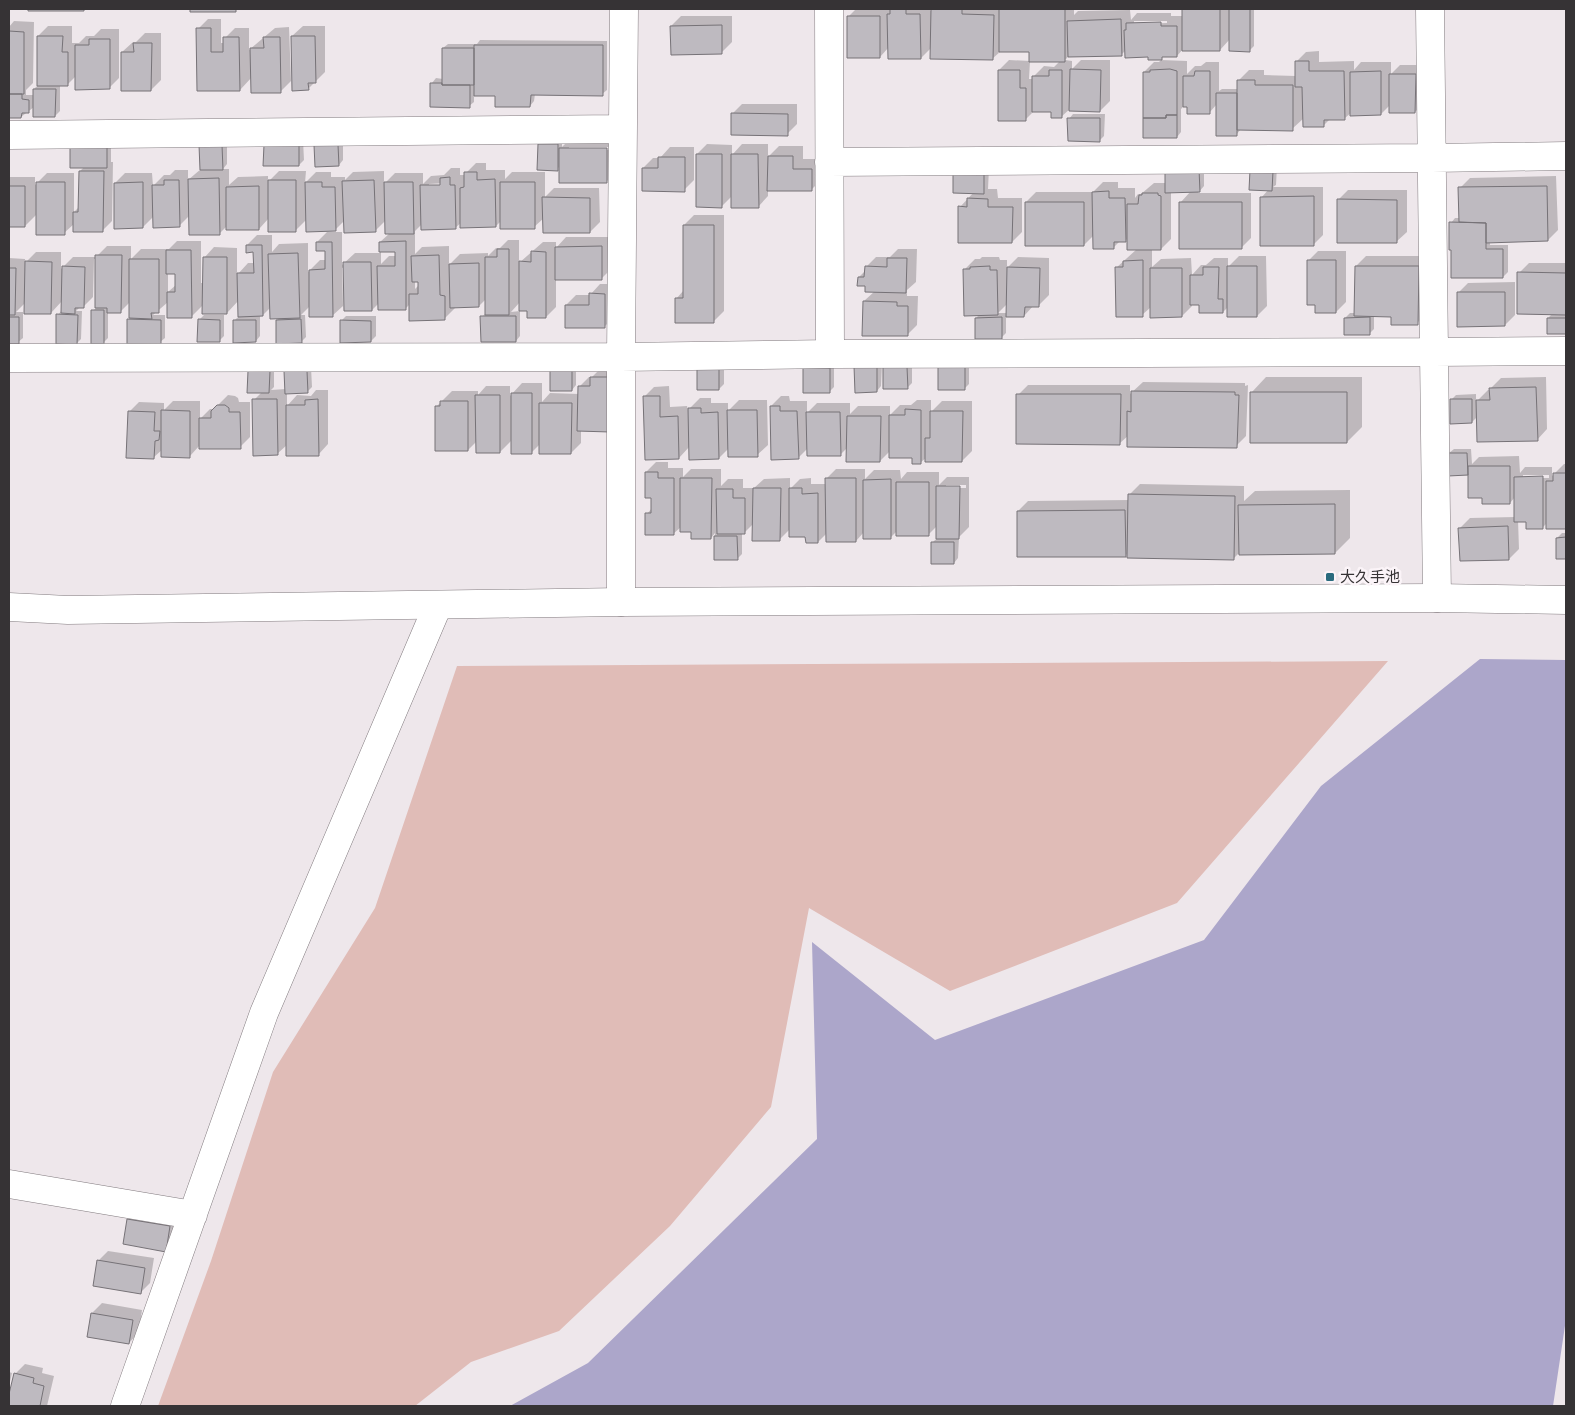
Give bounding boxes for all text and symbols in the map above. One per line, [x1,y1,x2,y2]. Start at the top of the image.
place label: 大久手池 [1340,566,1400,586]
marker: 大久手池 [1324,571,1336,583]

